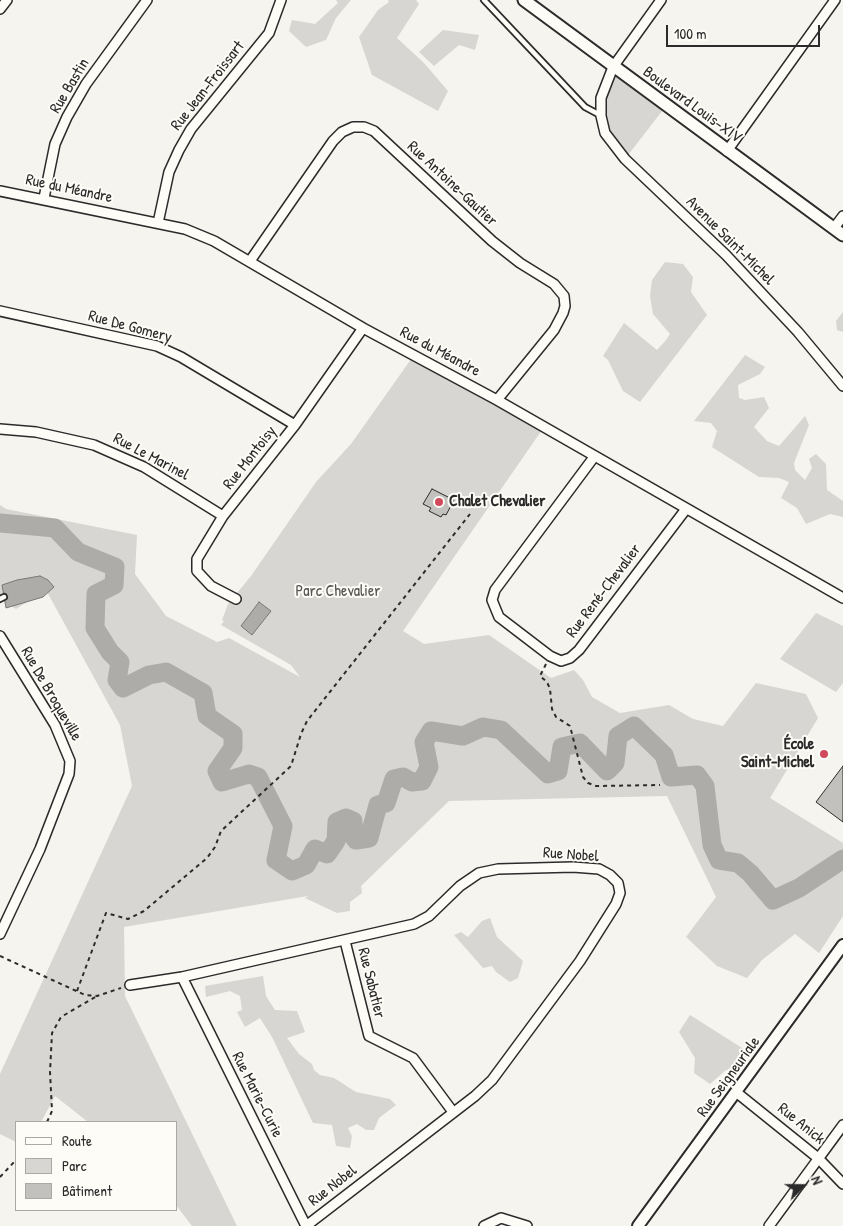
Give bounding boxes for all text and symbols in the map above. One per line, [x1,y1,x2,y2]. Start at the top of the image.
scale bar [668,15,822,47]
text: 100 m [674,23,707,44]
street label: Rue Jean-Froissart [167,37,249,135]
street label: Rue Bastin [46,55,94,117]
street label: Boulevard Louis-XIV [639,63,745,147]
street label: Rue Antoine-Gautier [403,137,501,231]
street label: Rue du Méandre [24,170,114,208]
street label: Avenue Saint-Michel [682,193,778,289]
street label: Rue De Gomery [86,307,174,347]
street label: Rue du Méandre [397,323,483,381]
street label: Rue Montoisy [219,422,281,494]
street label: Rue Le Marinel [110,429,192,485]
place label: Chalet Chevalier [449,492,545,512]
marker: Chalet Chevalier [433,496,445,508]
street label: Rue René-Chevalier [563,540,645,642]
park label: Parc Chevalier [296,582,380,602]
street label: Rue De Broqueville [16,644,86,744]
place label: École Saint-Michel [741,735,814,773]
marker: École Saint-Michel [818,748,830,760]
street label: Rue Nobel [542,843,600,867]
street label: Rue Sabatier [353,946,389,1020]
street label: Rue Seigneuriale [693,1033,765,1121]
street label: Rue Marie-Curie [227,1049,287,1141]
street label: Rue Anick [774,1099,828,1149]
legend [15,1121,178,1211]
text: Route [62,1130,92,1151]
text: Parc [62,1155,87,1176]
street label: Rue Nobel [305,1161,361,1211]
north arrow [778,1161,828,1211]
text: N [807,1173,828,1187]
text: Bâtiment [62,1180,112,1201]

